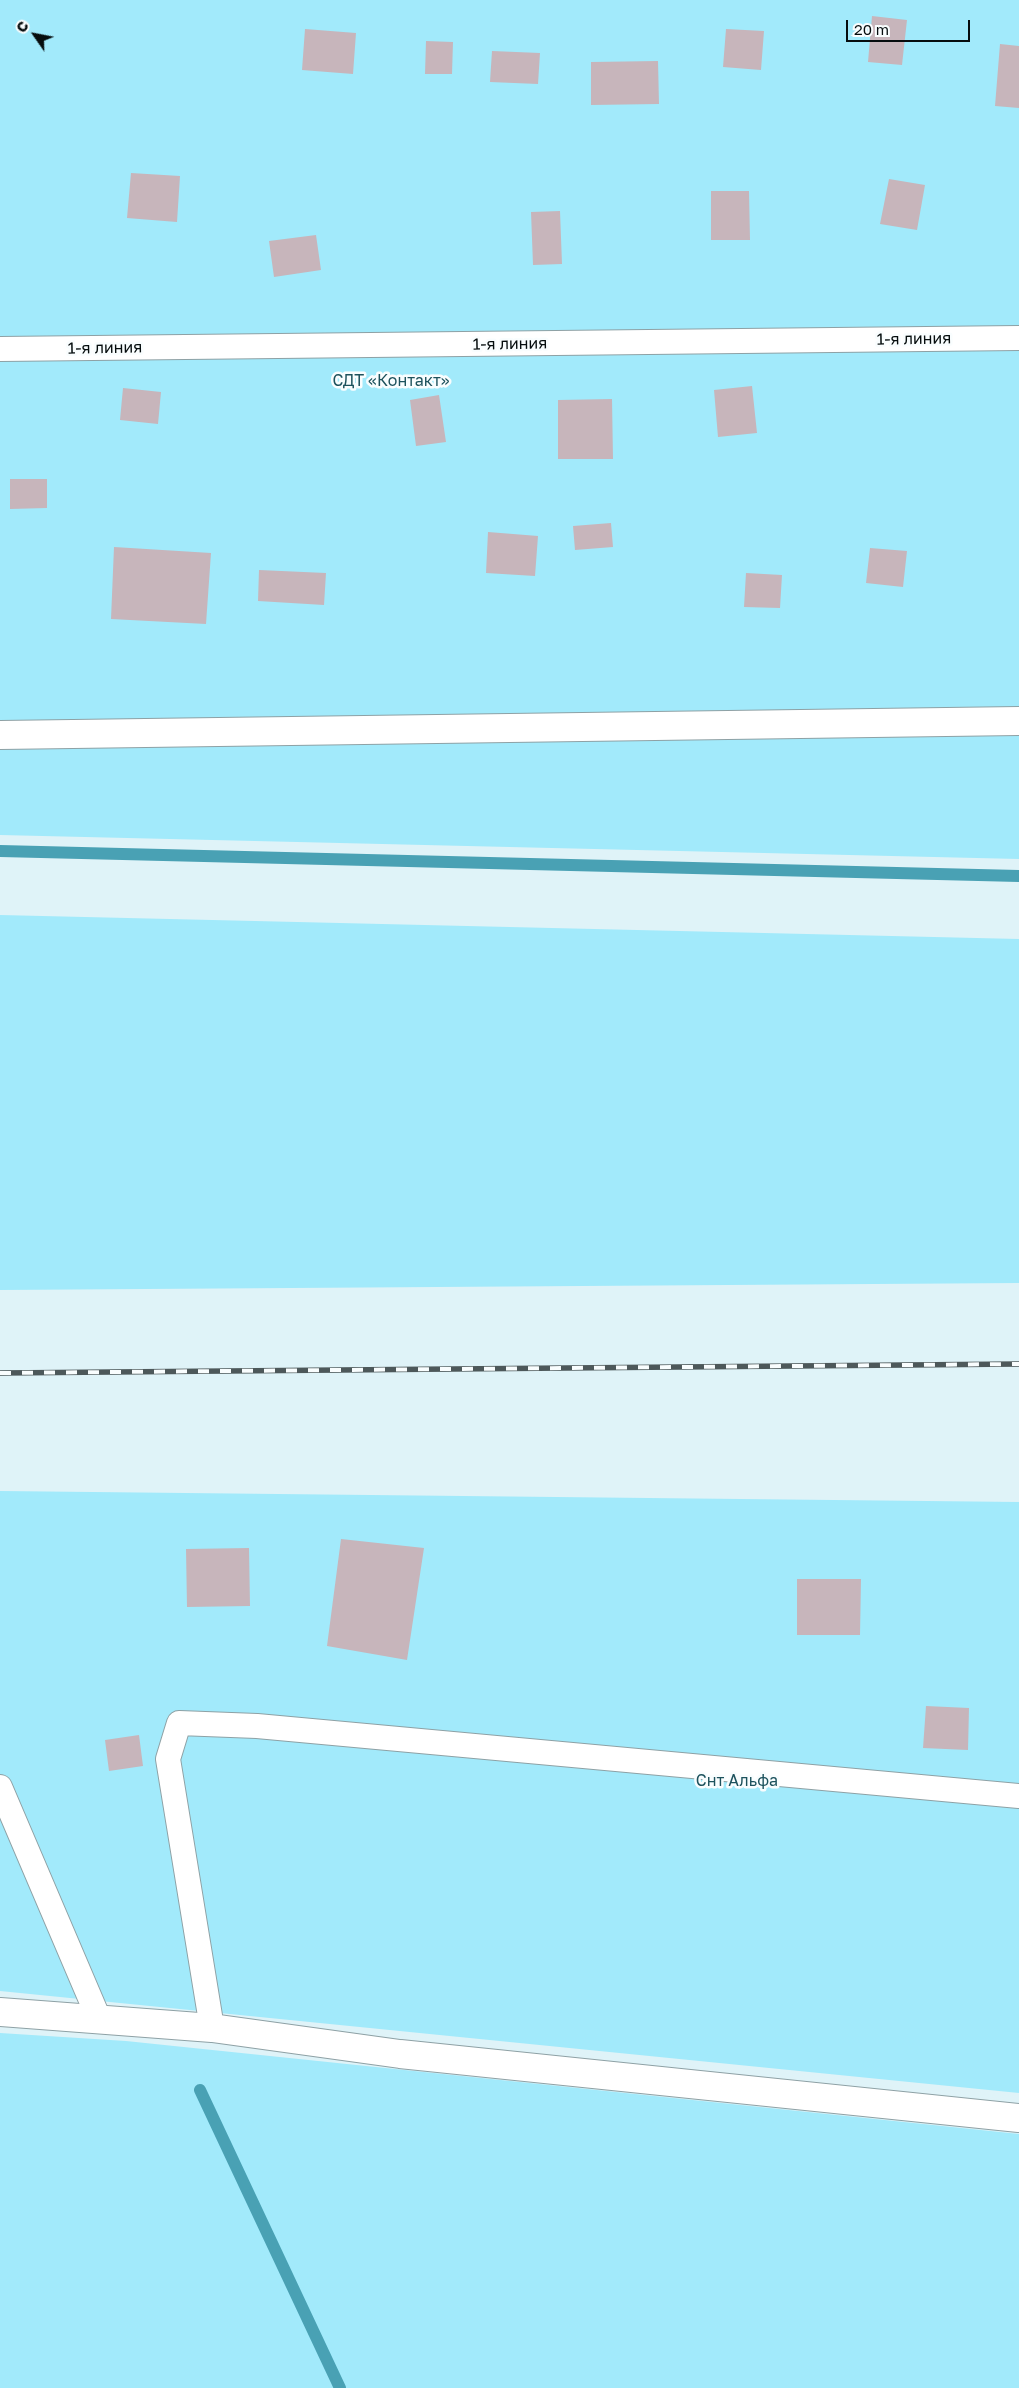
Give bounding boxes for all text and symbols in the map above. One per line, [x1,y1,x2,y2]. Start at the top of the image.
north arrow [10,10,60,60]
scale bar [849,10,973,42]
text: С [12,18,32,35]
text: 20 m [854,20,889,38]
street label: 1-я линия [876,329,952,349]
street label: 1-я линия [472,334,548,354]
street label: 1-я линия [67,338,143,358]
park label: СДТ «Контакт» [332,371,450,391]
park label: Снт Альфа [696,1771,778,1791]

